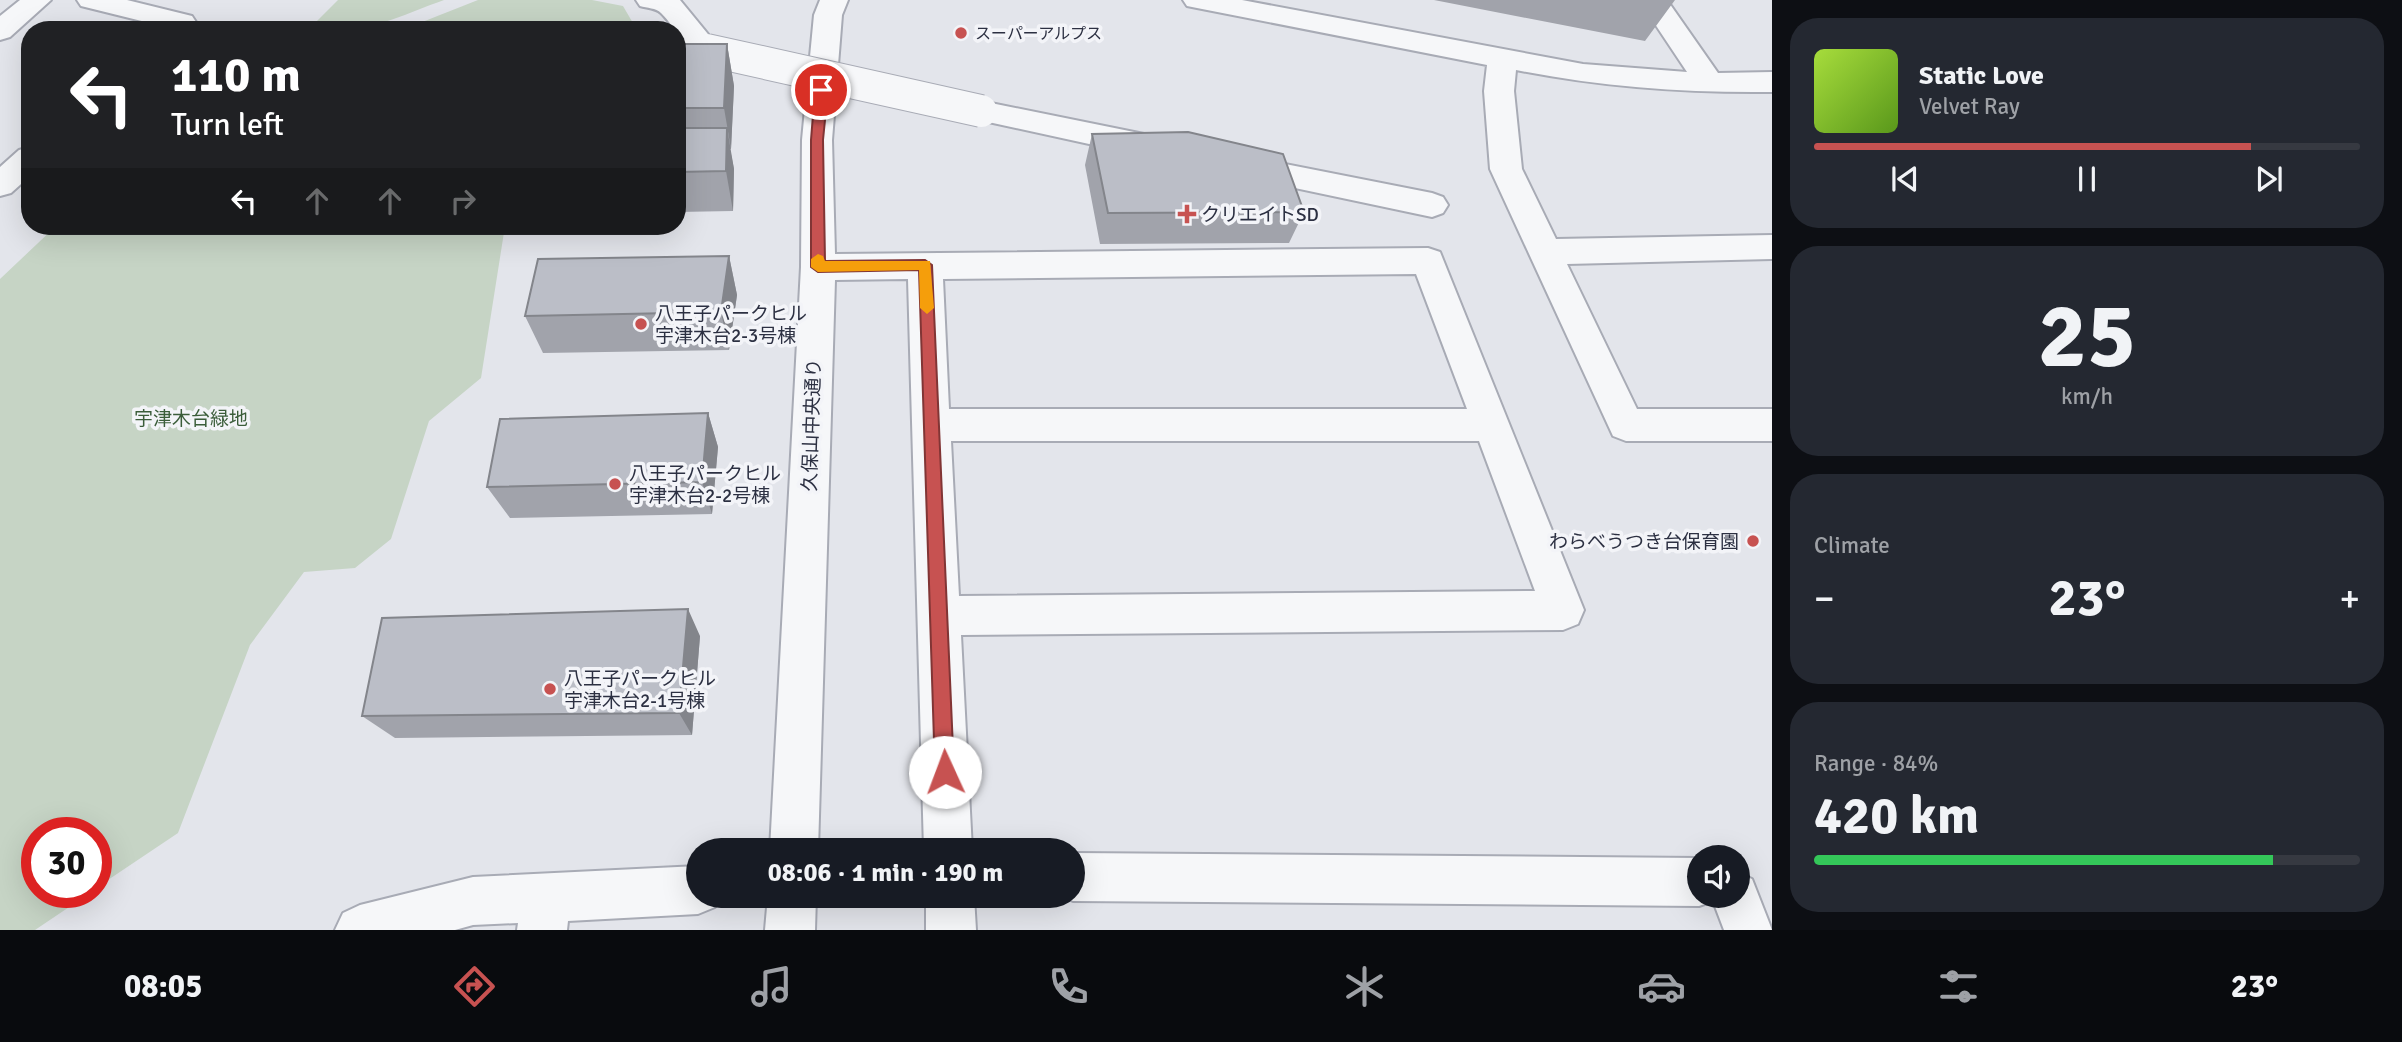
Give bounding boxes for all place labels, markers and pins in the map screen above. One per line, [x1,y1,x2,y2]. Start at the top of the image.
place label: スーパーアルプス [975,24,1102,44]
marker: スーパーアルプス [953,25,969,41]
pin [791,60,851,120]
place label: クリエイトSD [1201,203,1319,227]
marker: クリエイトSD [1179,206,1195,222]
place label: 八王子パークヒル 宇津木台2-3号棟 [655,302,807,348]
marker: 八王子パークヒル 宇津木台2-3号棟 [633,316,649,332]
place label: 八王子パークヒル 宇津木台2-2号棟 [629,462,781,508]
marker: 八王子パークヒル 宇津木台2-2号棟 [607,476,623,492]
place label: わらべうつき台保育園 [1549,530,1739,554]
marker: わらべうつき台保育園 [1745,533,1761,549]
place label: 八王子パークヒル 宇津木台2-1号棟 [564,667,716,713]
marker: 八王子パークヒル 宇津木台2-1号棟 [542,681,558,697]

